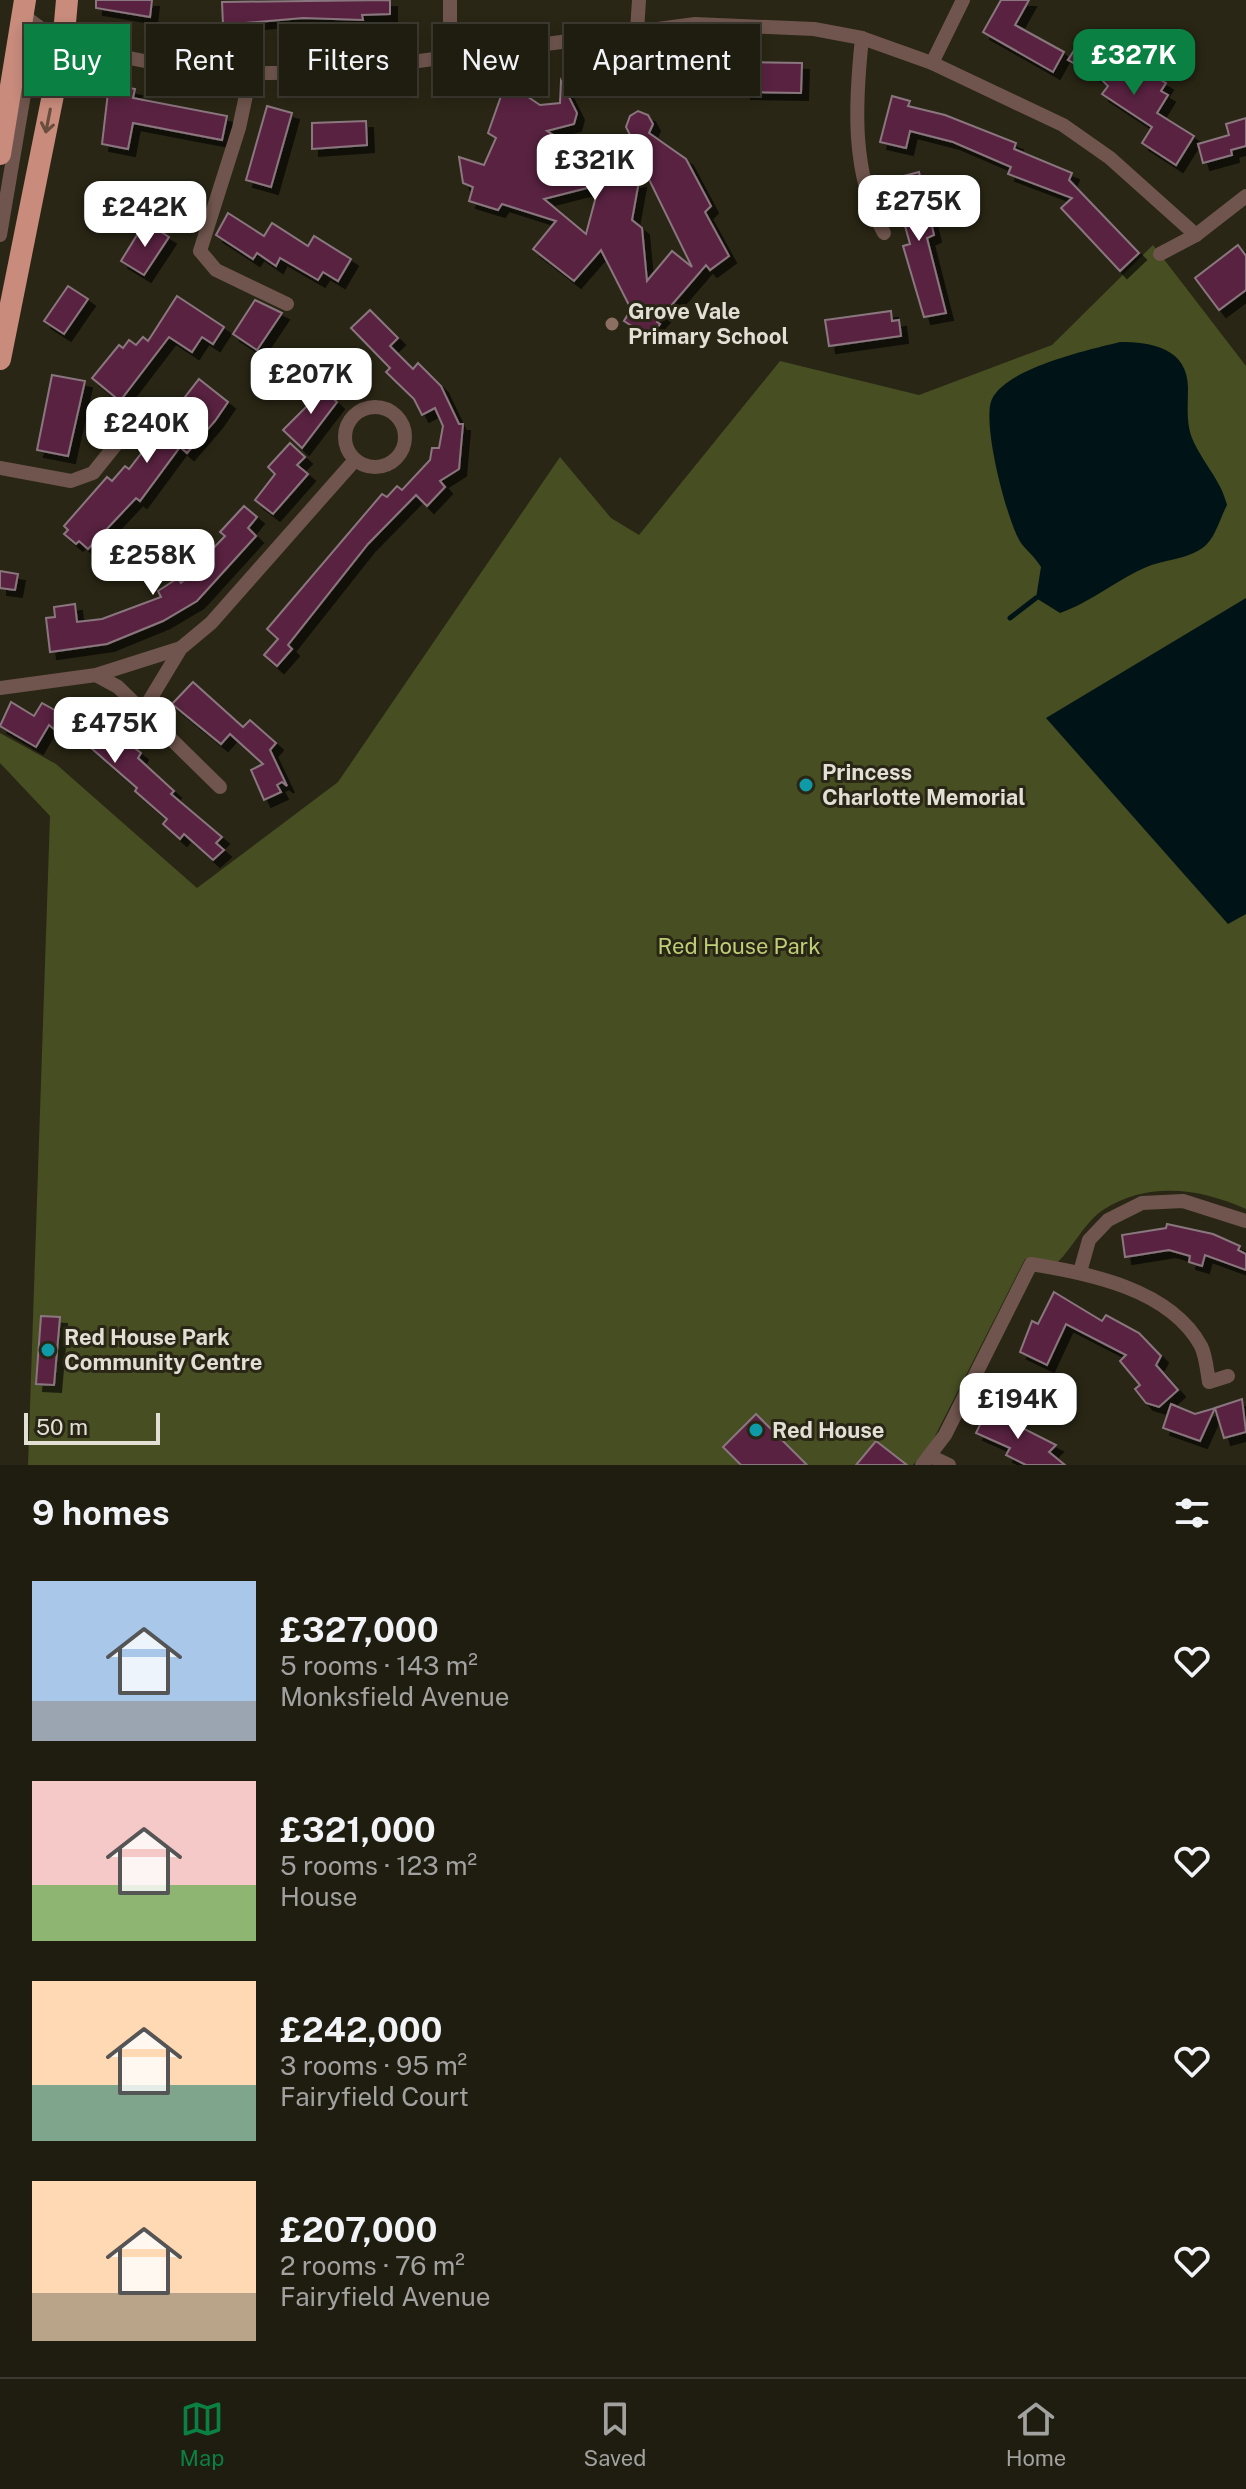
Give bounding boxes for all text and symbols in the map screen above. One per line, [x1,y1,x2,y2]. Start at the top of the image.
chip: Buy [24,24,130,96]
chip: Rent [146,24,263,96]
chip: Filters [279,24,417,96]
chip: New [433,24,548,96]
chip: Apartment [564,24,760,96]
pin: £327K [1078,29,1190,97]
text: £327K [1091,39,1177,70]
one-way arrow [40,108,55,134]
pin: £321K [539,134,651,202]
text: £321K [555,144,635,175]
pin: £275K [863,175,975,243]
pin: £242K [89,181,201,249]
text: £275K [876,185,962,216]
text: £242K [102,191,188,222]
place label: Grove Vale Primary School [628,298,789,349]
marker: Grove Vale Primary School [603,315,621,333]
pin: £207K [255,348,367,416]
text: £207K [269,358,353,389]
pin: £240K [91,397,203,465]
text: £240K [104,407,190,438]
pin: £258K [97,529,209,597]
text: £258K [110,539,197,570]
pin: £475K [59,697,171,765]
text: £475K [72,707,158,738]
place label: Princess Charlotte Memorial [822,759,1026,810]
marker: Princess Charlotte Memorial [797,776,815,794]
park label: Red House Park [657,933,821,959]
place label: Red House Park Community Centre [64,1324,262,1375]
marker: Red House Park Community Centre [39,1341,57,1359]
pin: £194K [962,1373,1074,1441]
text: £194K [978,1383,1058,1414]
scale bar [24,1409,160,1445]
text: 50 m [36,1414,88,1440]
place label: Red House [772,1417,885,1443]
marker: Red House [747,1421,765,1439]
icon: filters [1170,1491,1214,1535]
text: 9 homes [32,1493,170,1533]
text: £327,000 [280,1610,439,1650]
icon: home [96,1613,192,1709]
icon: heart [1170,1639,1214,1683]
text: 5 rooms · 143 m² [280,1650,478,1681]
text: Monksfield Avenue [280,1681,510,1712]
text: £321,000 [280,1810,436,1850]
icon: home [96,1813,192,1909]
icon: heart [1170,1839,1214,1883]
text: 5 rooms · 123 m² [280,1850,477,1881]
text: House [280,1881,357,1912]
text: £242,000 [280,2010,442,2050]
icon: home [96,2013,192,2109]
icon: heart [1170,2039,1214,2083]
text: 3 rooms · 95 m² [280,2050,467,2081]
text: Fairyfield Court [280,2081,469,2112]
text: £207,000 [280,2210,437,2250]
icon: home [96,2213,192,2309]
icon: heart [1170,2239,1214,2283]
text: 2 rooms · 76 m² [280,2250,465,2281]
text: Fairyfield Avenue [280,2281,490,2312]
tab: Map [180,2397,224,2471]
tab: Saved [584,2397,646,2471]
tab: Home [1006,2397,1066,2471]

